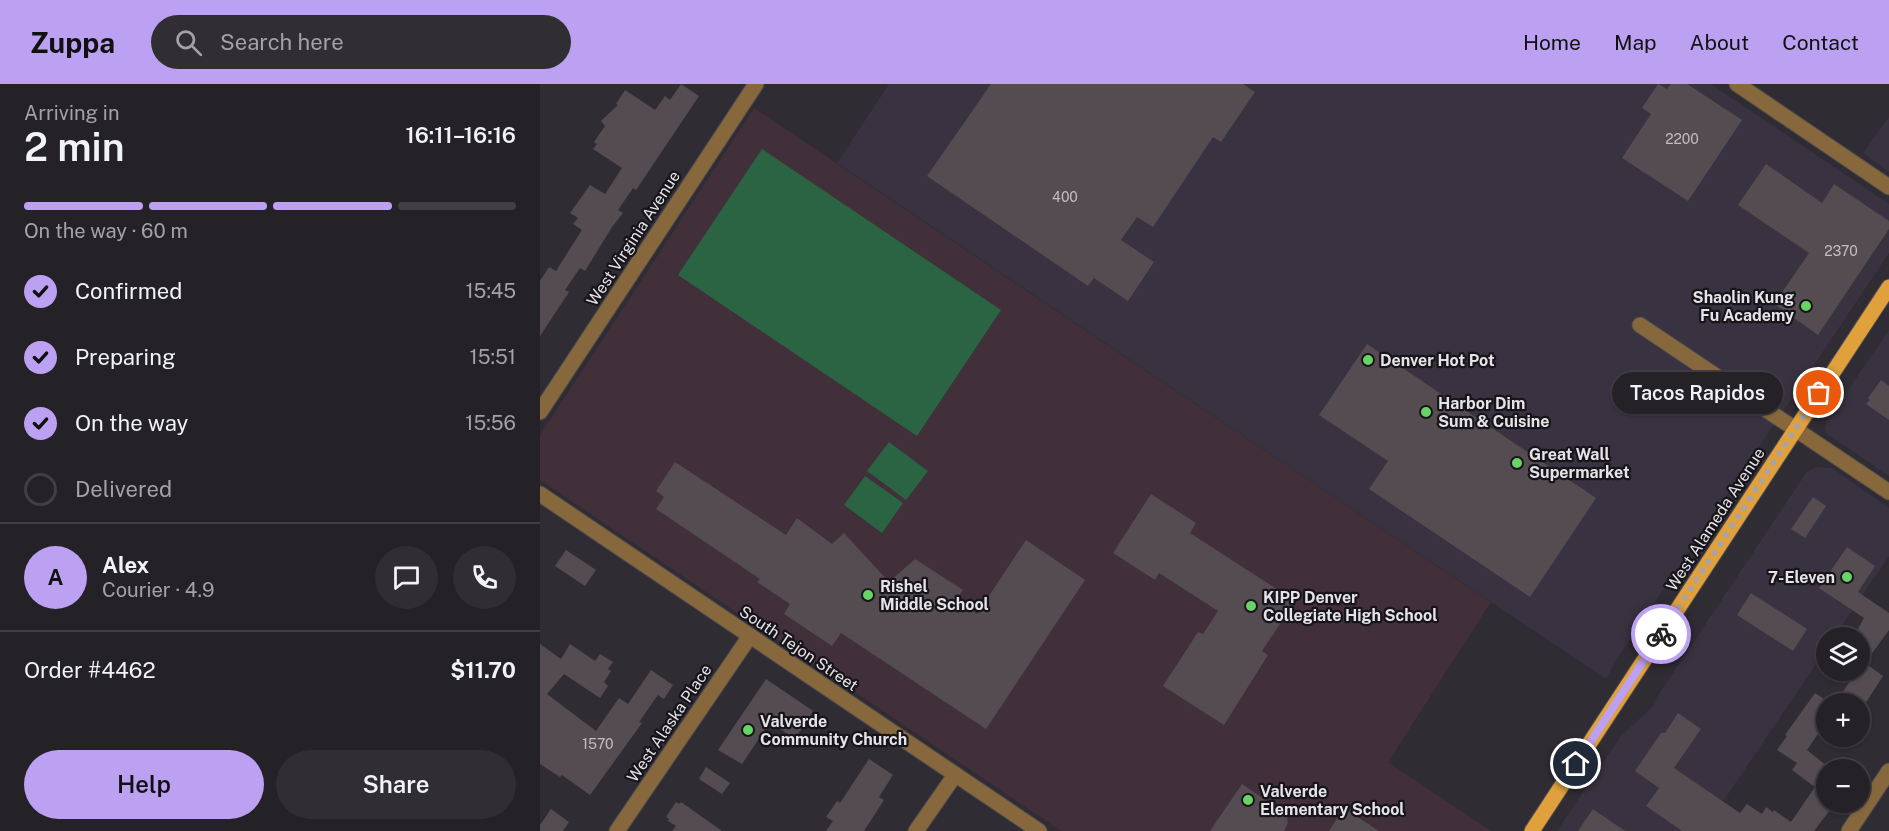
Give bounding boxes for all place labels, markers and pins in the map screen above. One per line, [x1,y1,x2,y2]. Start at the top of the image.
place label: Shaolin Kung Fu Academy [1693,288,1794,325]
marker: Shaolin Kung Fu Academy [1799,299,1813,313]
place label: Denver Hot Pot [1380,351,1495,370]
marker: Denver Hot Pot [1361,353,1375,367]
pin [1793,367,1844,418]
callout: Tacos Rapidos [1612,372,1783,414]
place label: Harbor Dim Sum & Cuisine [1438,394,1550,431]
marker: Harbor Dim Sum & Cuisine [1419,405,1433,419]
place label: Great Wall Supermarket [1529,445,1630,482]
marker: Great Wall Supermarket [1510,456,1524,470]
place label: 7-Eleven [1768,568,1835,587]
marker: 7-Eleven [1840,570,1854,584]
place label: Rishel Middle School [880,577,989,614]
marker: Rishel Middle School [861,588,875,602]
place label: KIPP Denver Collegiate High School [1263,588,1437,625]
marker: KIPP Denver Collegiate High School [1244,599,1258,613]
place label: Valverde Community Church [760,712,907,749]
marker: Valverde Community Church [741,723,755,737]
pin [1550,738,1601,789]
place label: Valverde Elementary School [1260,782,1405,819]
marker: Valverde Elementary School [1241,793,1255,807]

